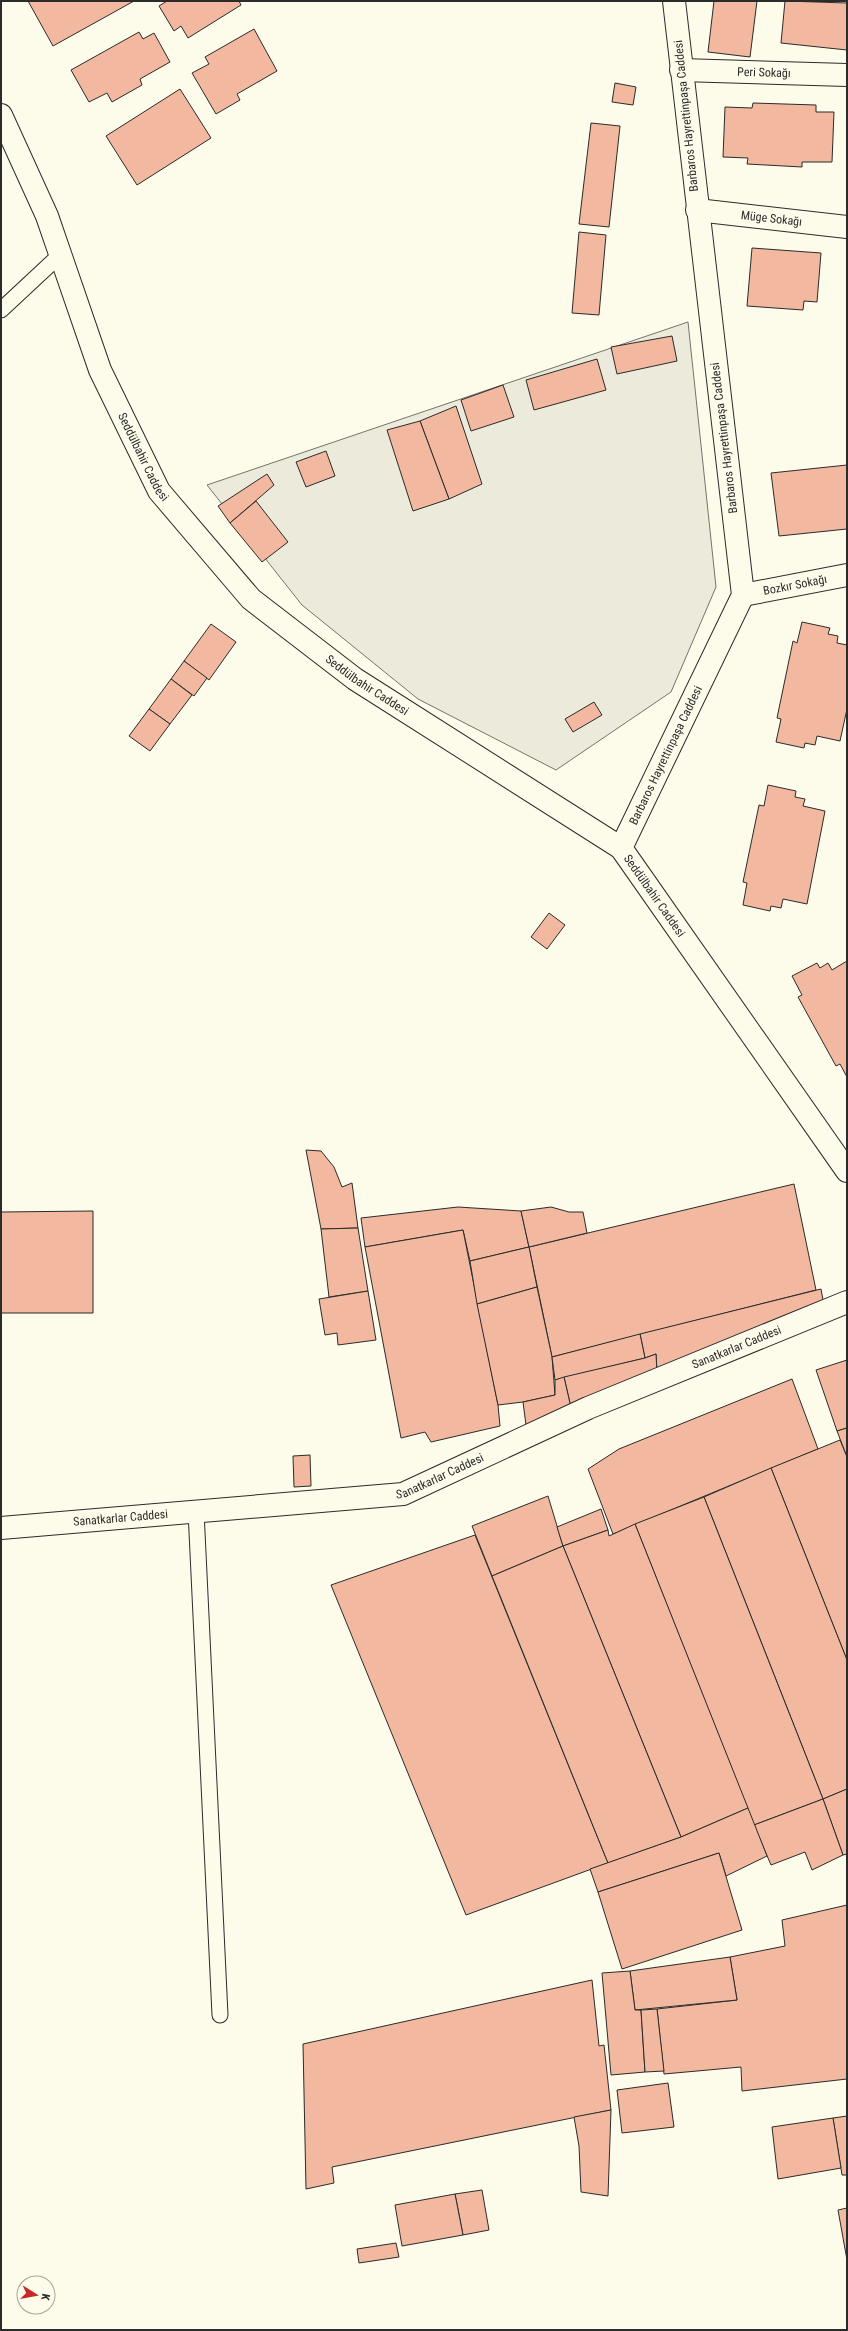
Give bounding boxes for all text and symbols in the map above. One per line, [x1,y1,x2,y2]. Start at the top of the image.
street label: Barbaros Hayrettinpaşa Caddesi [671,40,701,192]
street label: Peri Sokağı [737,65,791,80]
street label: Müge Sokağı [740,208,803,229]
street label: Barbaros Hayrettinpaşa Caddesi [708,362,740,514]
street label: Seddülbahir Caddesi [115,411,172,504]
street label: Bozkır Sokağı [762,572,828,598]
street label: Seddülbahir Caddesi [323,652,411,718]
street label: Barbaros Hayrettinpaşa Caddesi [626,684,705,827]
street label: Seddülbahir Caddesi [621,852,688,940]
street label: Sanatkarlar Caddesi [690,1323,783,1372]
street label: Sanatkarlar Caddesi [395,1450,486,1502]
street label: Sanatkarlar Caddesi [73,1507,169,1529]
north arrow [16,2275,56,2315]
text: K [38,2293,52,2302]

